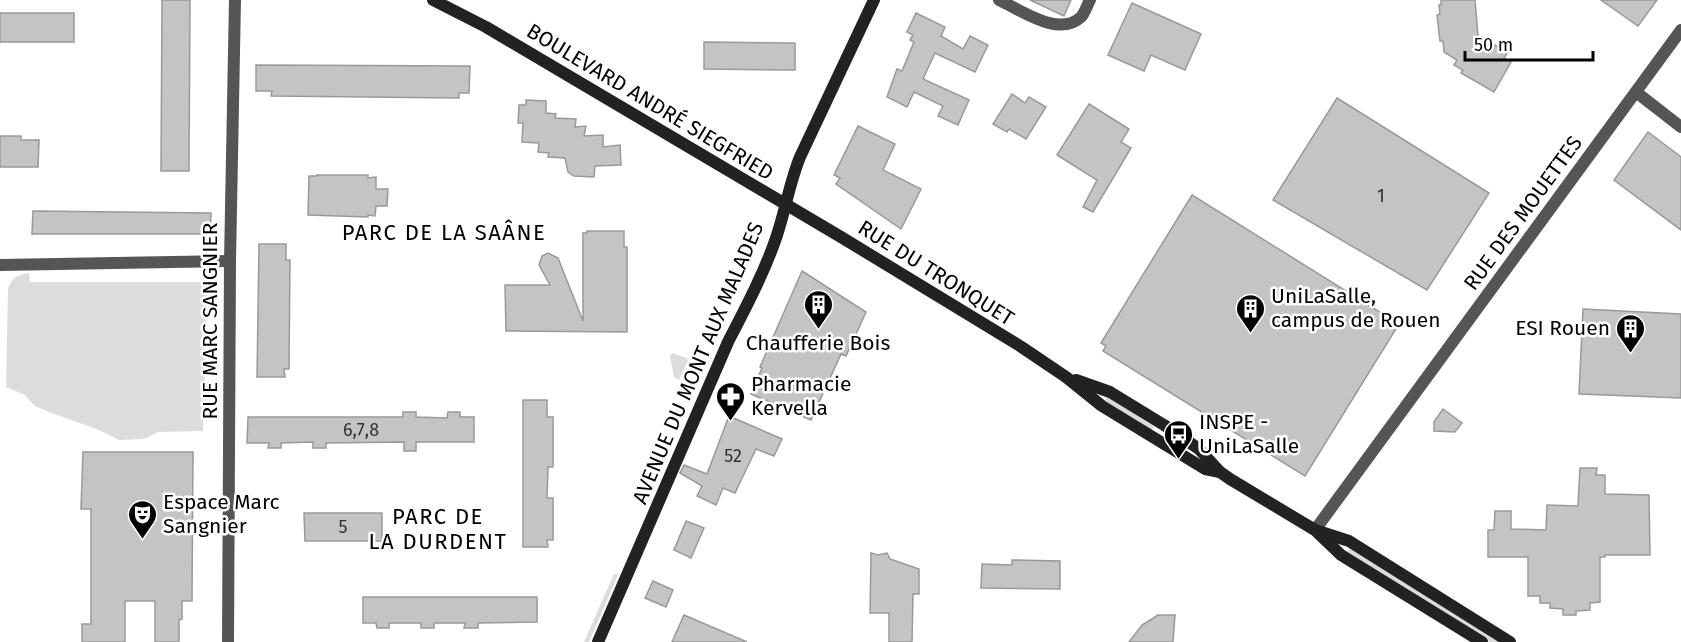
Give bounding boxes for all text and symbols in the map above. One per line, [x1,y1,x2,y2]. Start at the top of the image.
street label: BOULEVARD ANDRÉ SIEGFRIED [522,18,778,186]
scale bar [1465,24,1592,62]
text: 50 m [1474,34,1513,56]
street label: RUE DES MOUETTES [1458,131,1588,295]
house number: 1 [1377,185,1385,207]
street label: RUE DU TRONQUET [853,215,1019,332]
street label: AVENUE DU MONT AUX MALADES [627,218,769,508]
district label: PARC DE LA SAÂNE [342,219,546,246]
street label: RUE MARC SANGNIER [197,222,223,419]
place label: UniLaSalle, campus de Rouen [1271,283,1441,333]
building icon: Chaufferie Bois [802,288,834,330]
building icon: UniLaSalle, campus de Rouen [1234,292,1266,334]
building icon: ESI Rouen [1615,312,1647,354]
place label: ESI Rouen [1515,315,1610,341]
place label: Chaufferie Bois [746,330,890,356]
place label: Pharmacie Kervella [751,371,851,421]
pharmacy icon: Pharmacie Kervella [714,380,746,422]
place label: INSPE - UniLaSalle [1199,409,1299,459]
bus stop icon: INSPE - UniLaSalle [1162,418,1194,460]
house number: 6,7,8 [343,419,379,441]
house number: 52 [724,445,742,467]
place label: Espace Marc Sangnier [163,489,280,539]
theatre icon: Espace Marc Sangnier [126,498,158,540]
district label: PARC DE LA DURDENT [369,503,507,555]
house number: 5 [338,516,348,538]

